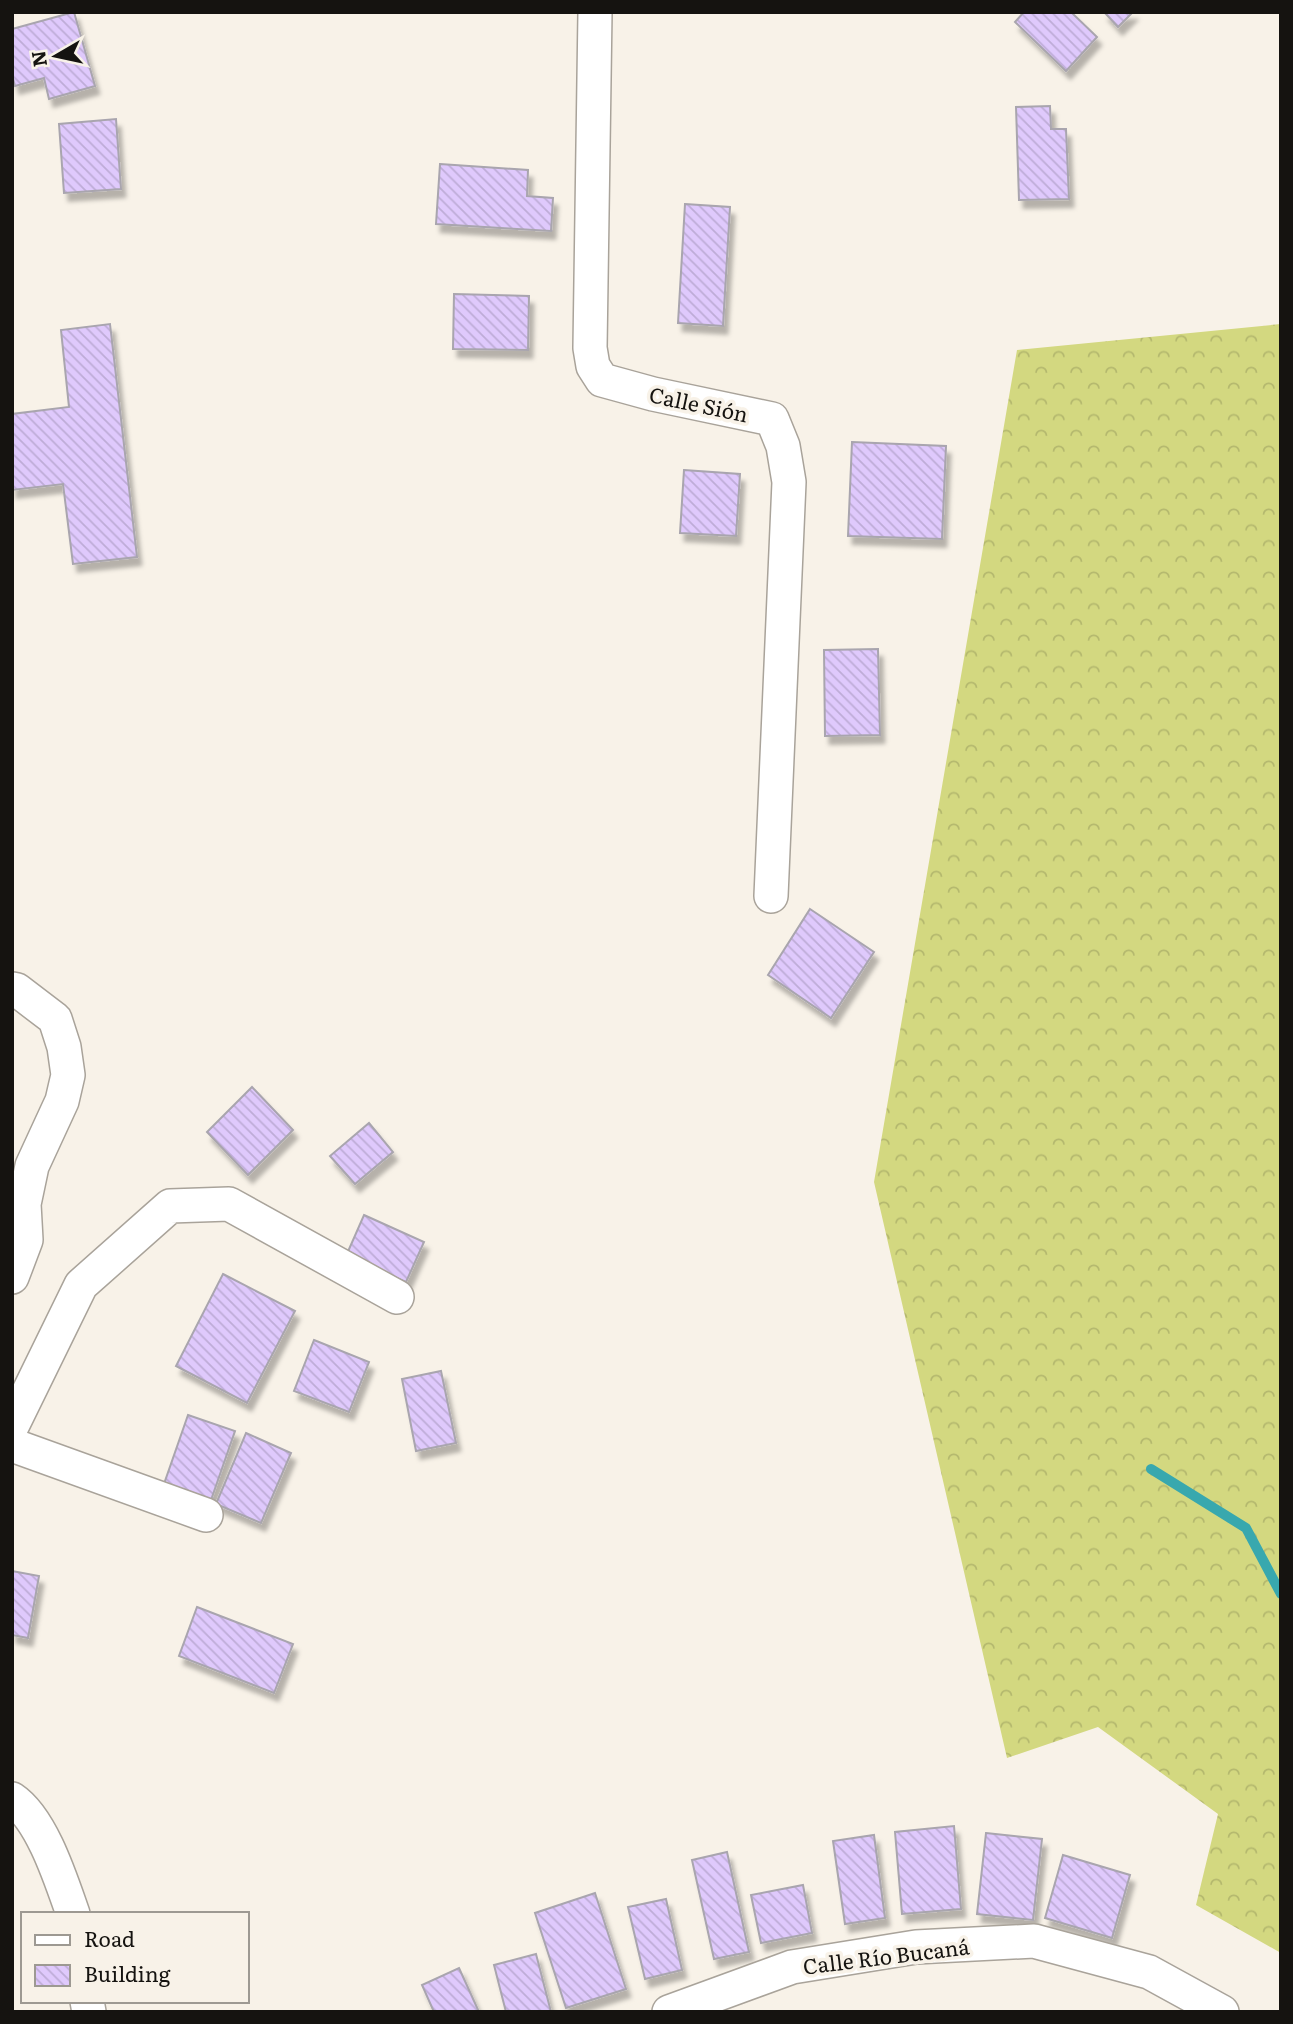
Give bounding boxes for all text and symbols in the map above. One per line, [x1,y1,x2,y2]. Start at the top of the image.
north arrow [21,21,91,91]
text: N [23,49,53,69]
street label: Calle Sión [647,377,751,429]
legend [21,1912,248,2003]
text: Road [84,1922,135,1953]
street label: Calle Río Bucaná [801,1929,972,1981]
text: Building [84,1957,171,1988]

